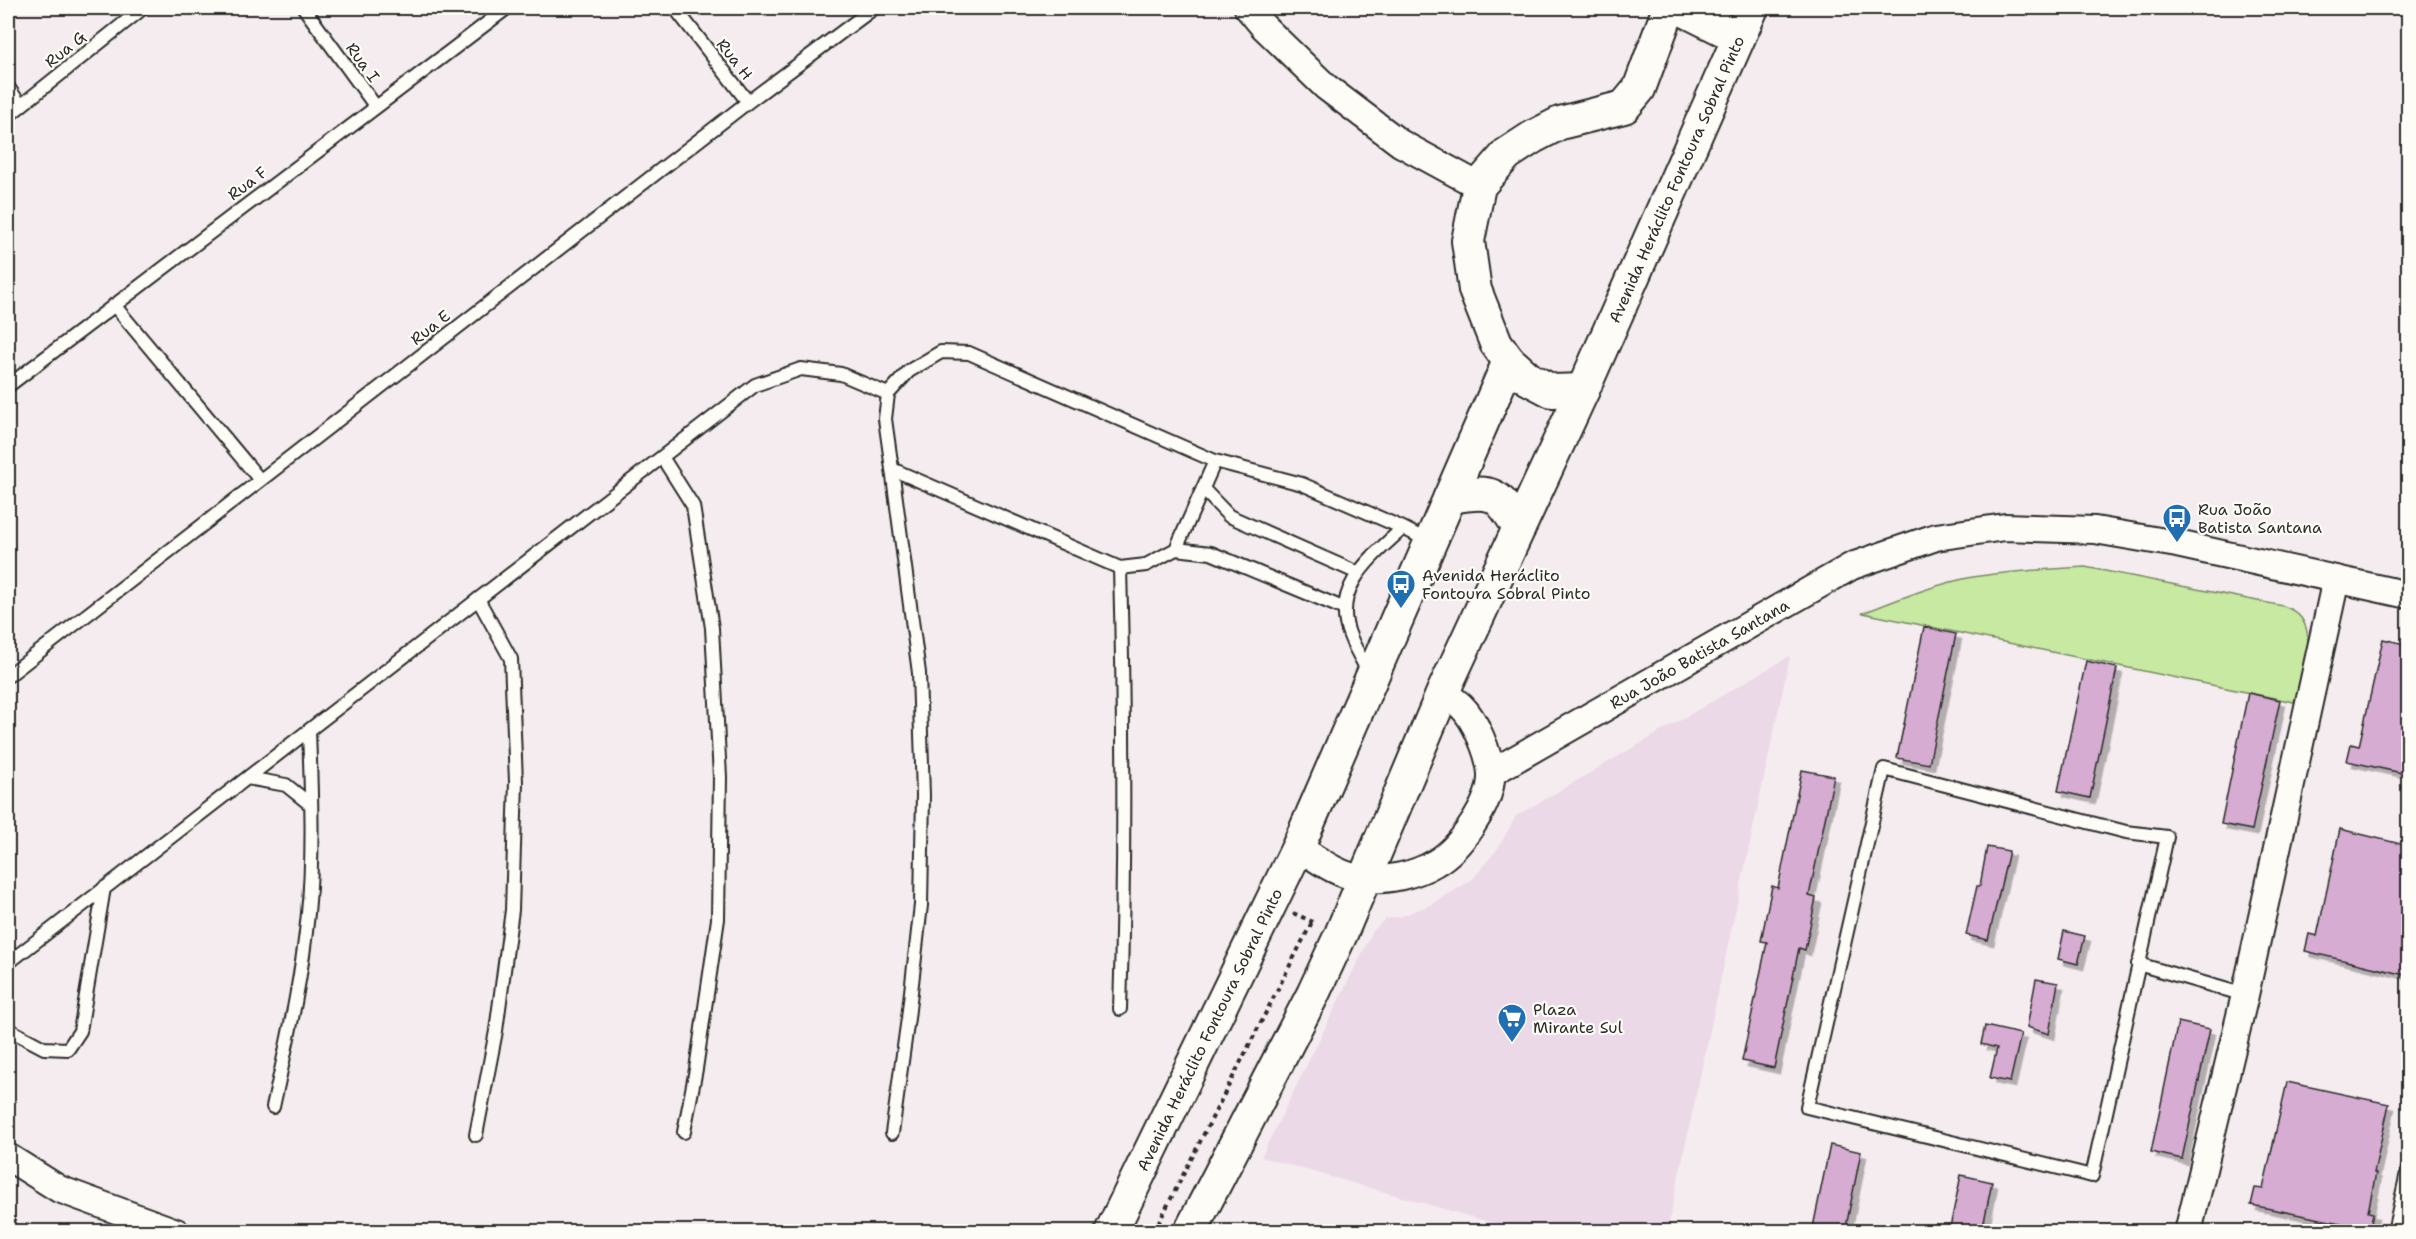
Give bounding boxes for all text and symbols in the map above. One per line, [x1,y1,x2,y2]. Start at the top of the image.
street label: Rua G [40,26,90,72]
street label: Avenida Heráclito Fontoura Sobral Pinto [1604,33,1749,326]
street label: Rua H [712,34,757,84]
street label: Rua I [341,38,384,86]
street label: Rua F [223,162,271,205]
street label: Rua E [406,305,455,350]
place label: Rua João Batista Santana [2198,499,2322,538]
bus stop icon: Rua João Batista Santana [2161,502,2193,544]
place label: Avenida Heráclito Fontoura Sobral Pinto [1422,565,1590,604]
bus stop icon: Avenida Heráclito Fontoura Sobral Pinto [1385,568,1417,610]
street label: Rua João Batista Santana [1606,594,1793,714]
street label: Avenida Heráclito Fontoura Sobral Pinto [1132,885,1287,1175]
place label: Plaza Mirante Sul [1533,999,1623,1038]
supermarket icon: Plaza Mirante Sul [1496,1002,1528,1044]

